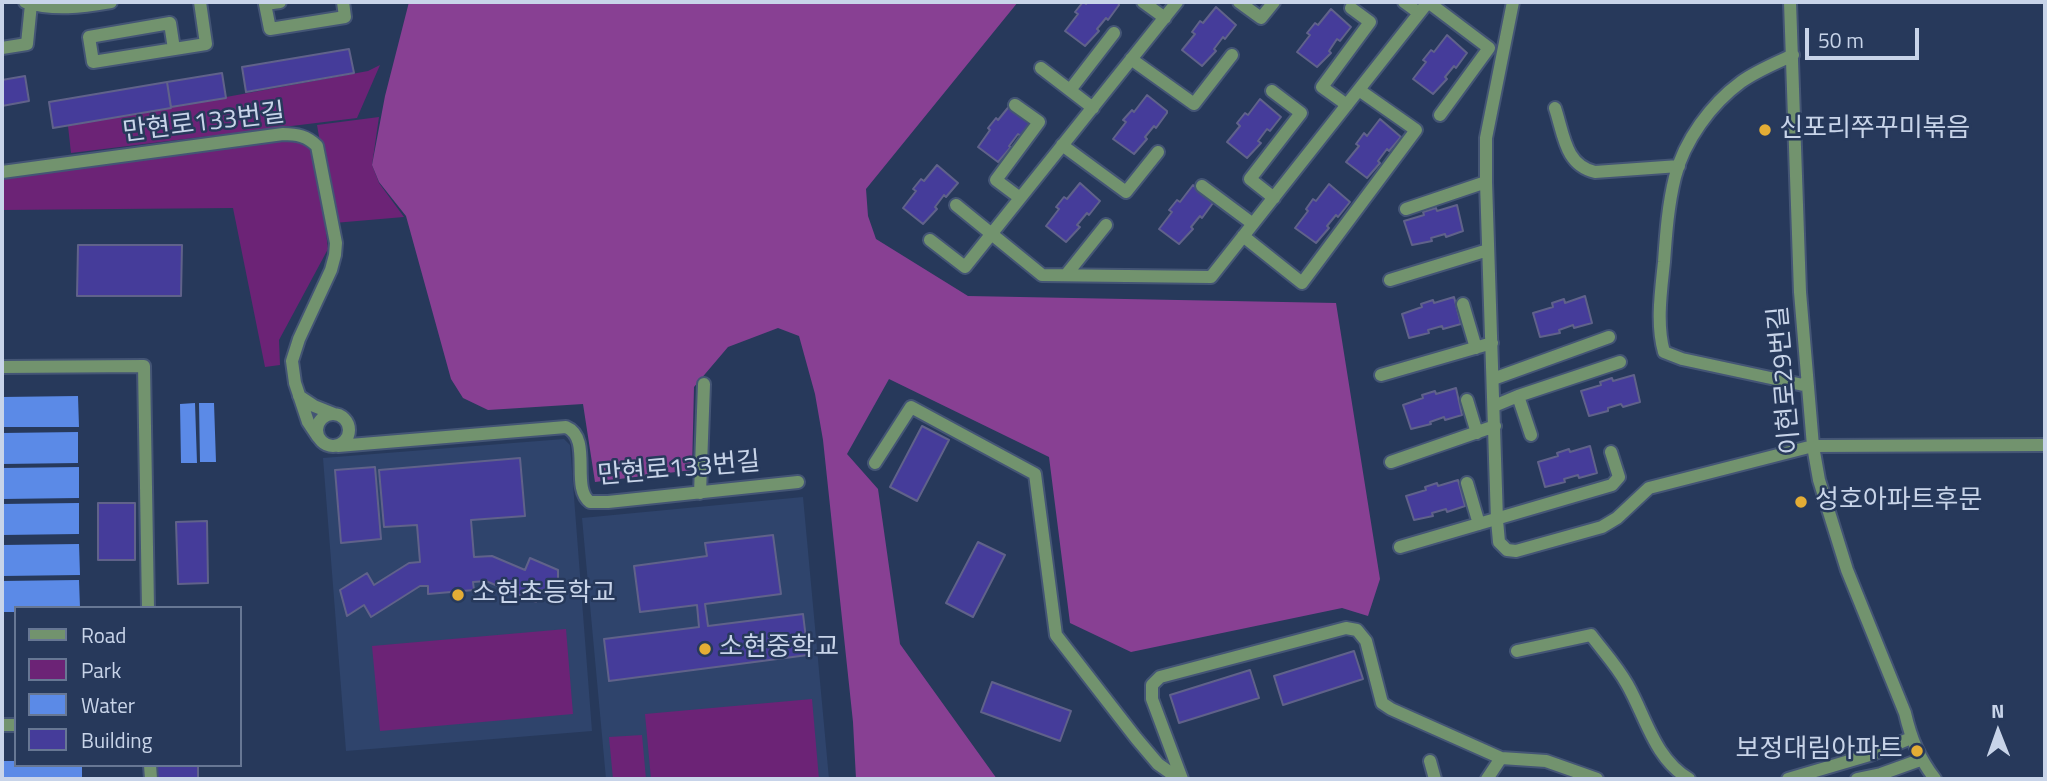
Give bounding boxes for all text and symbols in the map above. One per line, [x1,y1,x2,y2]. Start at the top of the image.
scale bar [1809,14,1923,58]
text: 50 m [1818,24,1864,56]
street label: 만현로133번길 [121,99,287,149]
place label: 신포리쭈꾸미볶음 [1779,114,1970,146]
marker: 신포리쭈꾸미볶음 [1757,122,1773,138]
street label: 이현로29번길 [1764,305,1808,455]
street label: 만현로133번길 [596,447,762,493]
place label: 성호아파트후문 [1815,486,1982,518]
marker: 성호아파트후문 [1793,494,1809,510]
place label: 소현초등학교 [472,579,616,611]
marker: 소현초등학교 [450,587,466,603]
legend [14,606,242,767]
text: Road [81,619,126,651]
place label: 소현중학교 [719,633,839,665]
marker: 소현중학교 [697,641,713,657]
text: Park [81,654,121,686]
text: Water [81,689,135,721]
text: N [1991,696,2004,725]
north arrow [1963,697,2033,767]
text: Building [81,724,152,756]
place label: 보정대림아파트 [1736,735,1903,767]
marker: 보정대림아파트 [1909,743,1925,759]

